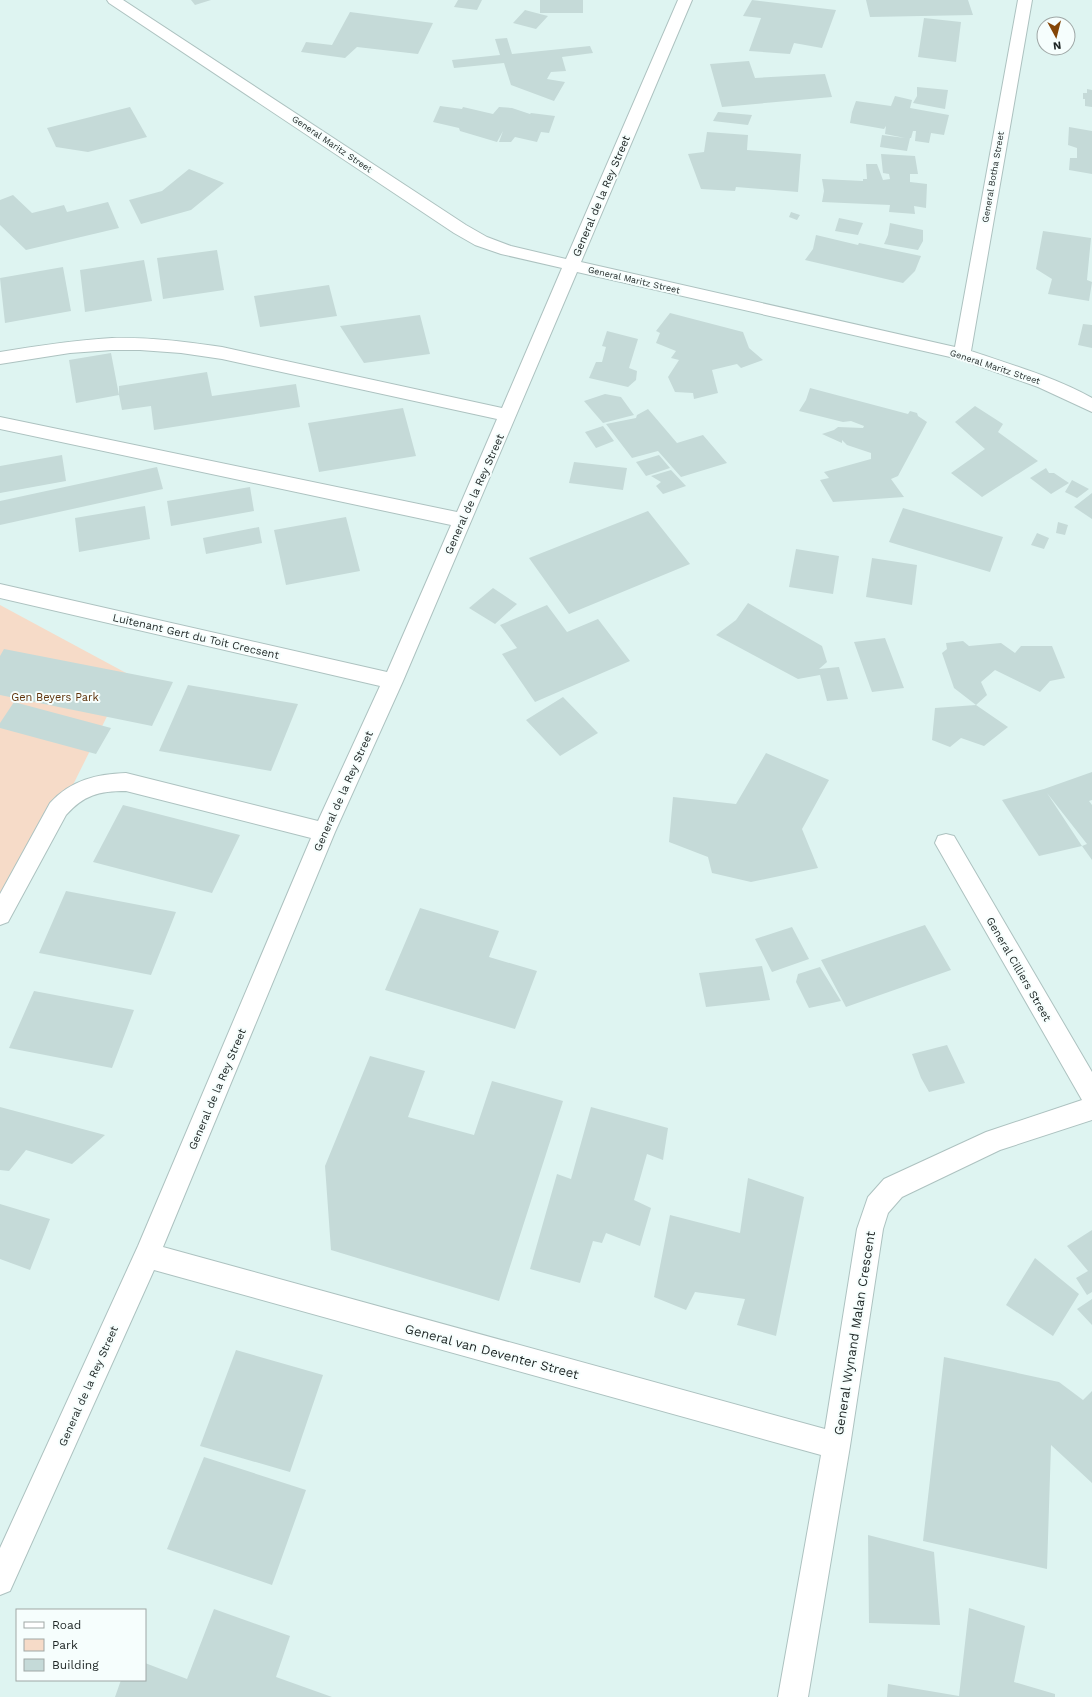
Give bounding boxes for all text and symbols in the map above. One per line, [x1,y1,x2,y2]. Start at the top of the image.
north arrow [1036,16,1076,56]
text: N [1052,38,1062,52]
street label: General Maritz Street [290,114,374,175]
street label: General Botha Street [980,131,1006,223]
street label: General de la Rey Street [570,133,633,259]
street label: General Maritz Street [587,265,681,296]
street label: General Maritz Street [949,348,1042,386]
street label: General de la Rey Street [442,432,507,556]
street label: Luitenant Gert du Toit Crecsent [111,611,281,662]
park label: Gen Beyers Park [11,691,99,704]
street label: General de la Rey Street [311,729,376,853]
street label: General Cilliers Street [983,915,1054,1024]
street label: General de la Rey Street [186,1026,249,1152]
street label: General Wynand Malan Crescent [831,1229,878,1436]
street label: General van Deventer Street [403,1321,581,1382]
street label: General de la Rey Street [56,1324,121,1448]
legend [16,1609,146,1681]
text: Road [52,1618,81,1632]
text: Park [52,1638,78,1652]
text: Building [52,1658,99,1672]

